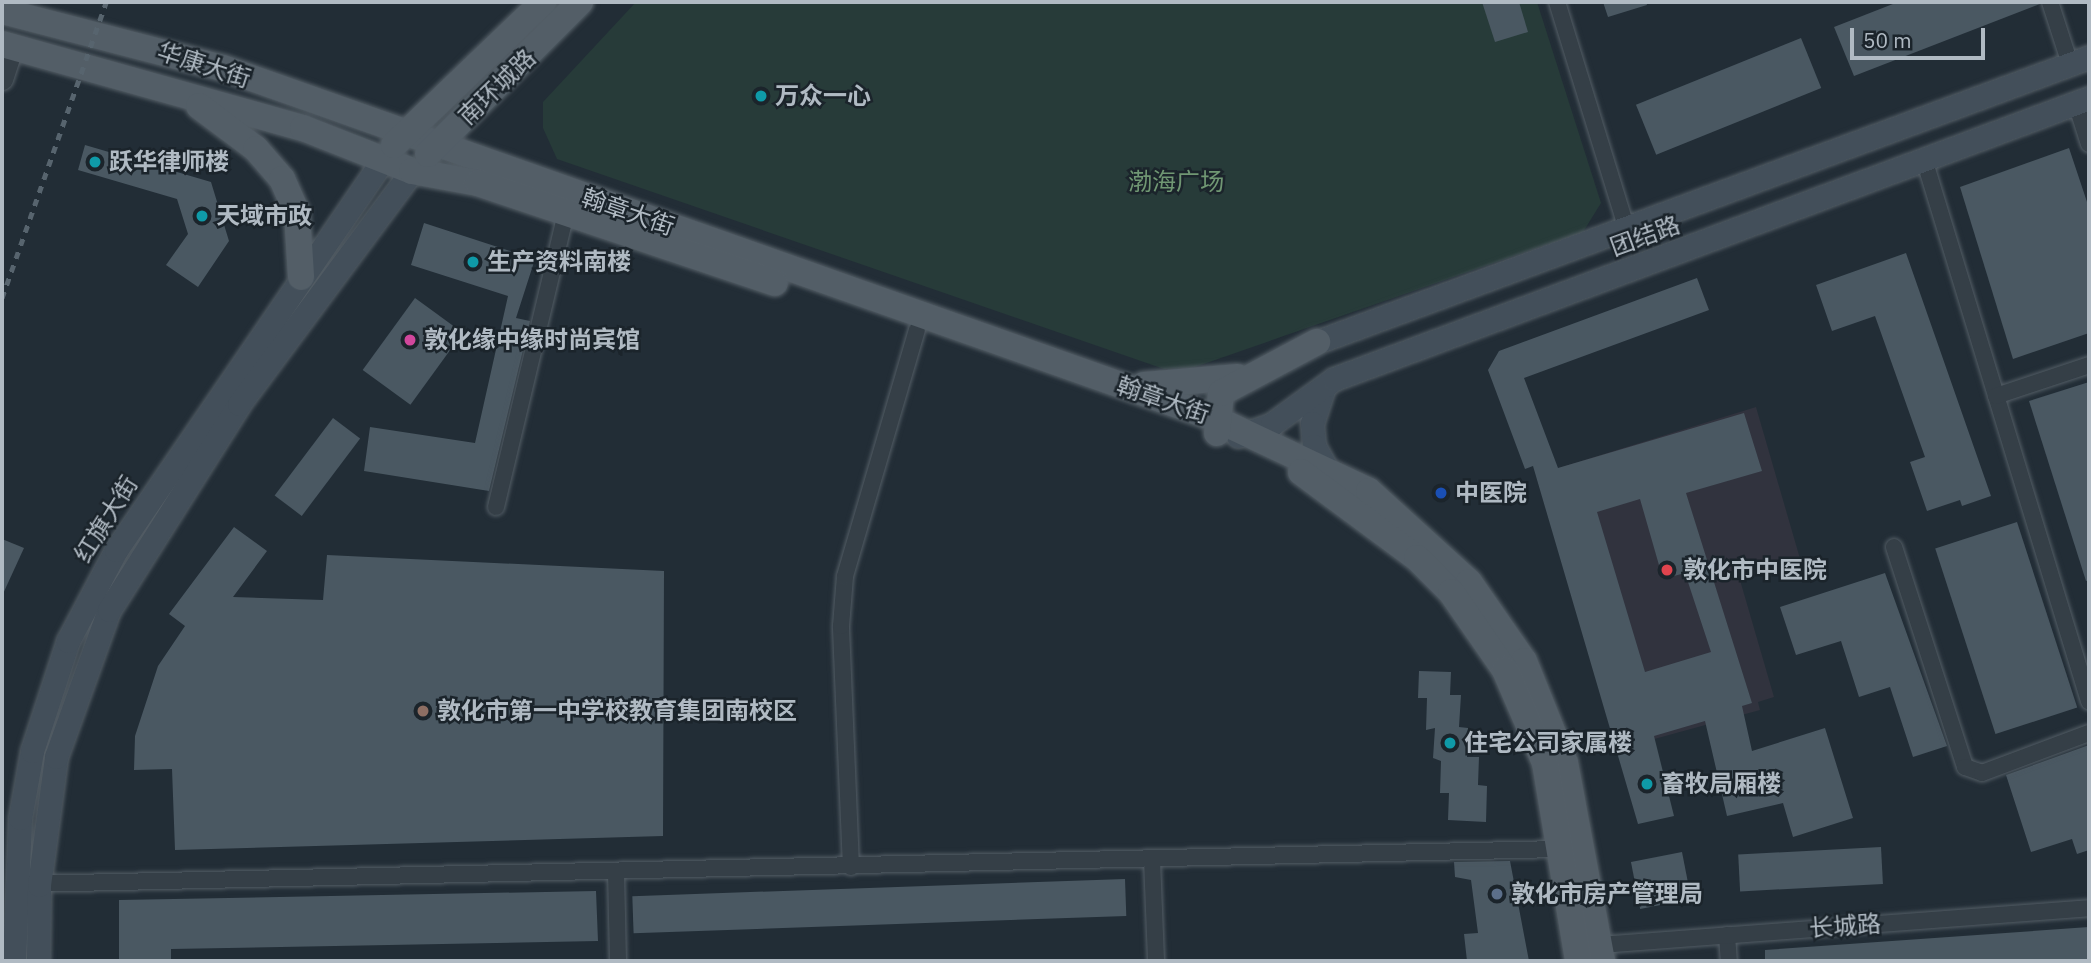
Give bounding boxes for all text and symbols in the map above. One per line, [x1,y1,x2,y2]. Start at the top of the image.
scale bar [1853,14,1988,58]
text: 50 m [1863,26,1912,54]
street label: 华康大街 [154,36,254,94]
street label: 南环城路 [452,43,542,131]
place label: 万众一心 [775,82,871,110]
marker: 万众一心 [753,88,769,104]
place label: 跃华律师楼 [109,148,229,176]
marker: 跃华律师楼 [87,154,103,170]
park label: 渤海广场 [1128,168,1224,196]
street label: 翰章大街 [578,183,678,241]
place label: 天域市政 [216,202,312,230]
marker: 天域市政 [194,208,210,224]
street label: 团结路 [1606,210,1684,262]
place label: 生产资料南楼 [487,248,631,276]
marker: 生产资料南楼 [465,254,481,270]
place label: 敦化缘中缘时尚宾馆 [424,326,640,354]
marker: 敦化缘中缘时尚宾馆 [402,332,418,348]
street label: 翰章大街 [1113,371,1213,429]
street label: 红旗大街 [68,471,144,567]
place label: 中医院 [1455,479,1527,507]
marker: 中医院 [1433,485,1449,501]
place label: 敦化市中医院 [1683,556,1827,584]
marker: 敦化市中医院 [1657,560,1677,580]
place label: 敦化市第一中学校教育集团南校区 [437,697,797,725]
marker: 敦化市第一中学校教育集团南校区 [415,703,431,719]
place label: 住宅公司家属楼 [1464,729,1632,757]
marker: 住宅公司家属楼 [1442,735,1458,751]
place label: 畜牧局厢楼 [1661,770,1781,798]
marker: 畜牧局厢楼 [1639,776,1655,792]
place label: 敦化市房产管理局 [1511,880,1703,908]
marker: 敦化市房产管理局 [1489,886,1505,902]
street label: 长城路 [1808,909,1882,943]

